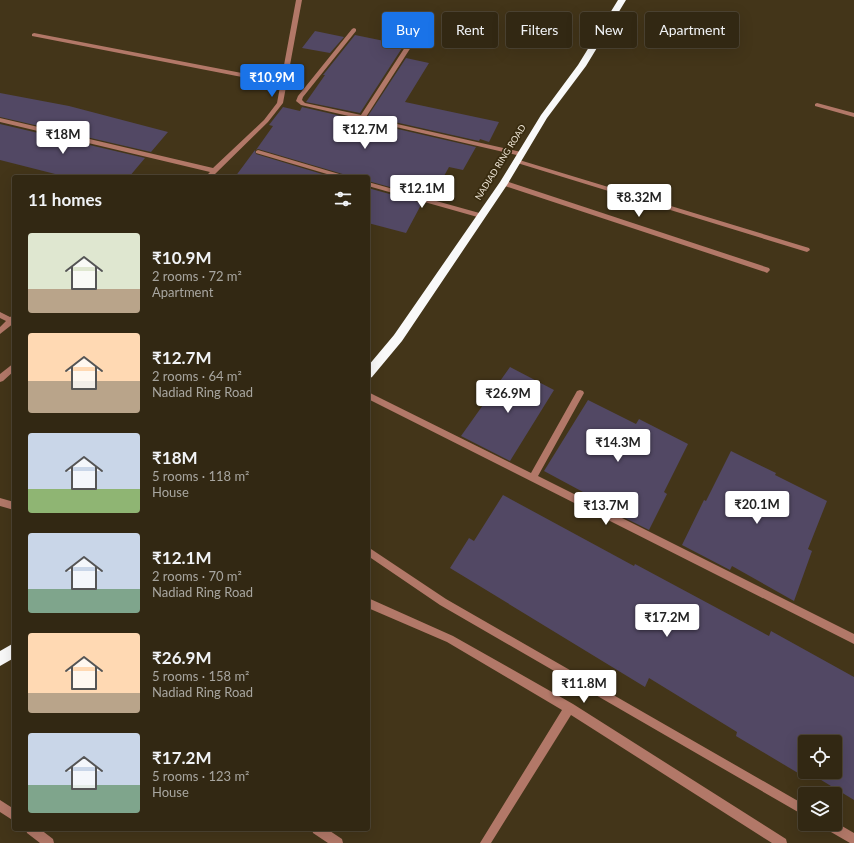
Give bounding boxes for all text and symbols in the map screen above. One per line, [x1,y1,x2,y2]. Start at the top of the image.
chip: Buy [382,12,434,48]
chip: Rent [442,12,498,48]
chip: Filters [506,12,572,48]
chip: New [580,12,637,48]
chip: Apartment [645,12,739,48]
pin: ₹10.9M [239,64,305,98]
text: ₹10.9M [249,69,295,85]
pin: ₹12.7M [332,116,398,150]
pin: ₹18M [39,121,87,155]
text: ₹12.7M [342,121,388,137]
street label: NADIAD RING ROAD [472,122,528,202]
text: ₹18M [46,126,80,142]
pin: ₹12.1M [389,175,455,209]
text: ₹12.1M [399,180,445,196]
pin: ₹8.32M [606,184,672,218]
icon: filters [332,188,354,210]
text: 11 homes [28,189,102,210]
text: ₹8.32M [616,189,662,205]
text: ₹10.9M [152,247,212,268]
icon: home [60,249,108,297]
text: 2 rooms · 72 m² [152,268,242,284]
text: Apartment [152,284,213,300]
text: ₹12.7M [152,347,212,368]
icon: home [60,349,108,397]
text: 2 rooms · 64 m² [152,368,242,384]
pin: ₹26.9M [475,380,541,414]
text: Nadiad Ring Road [152,384,253,400]
text: ₹26.9M [485,385,531,401]
pin: ₹14.3M [585,429,651,463]
text: ₹14.3M [595,434,641,450]
text: ₹18M [152,447,198,468]
icon: home [60,449,108,497]
text: 5 rooms · 118 m² [152,468,249,484]
text: House [152,484,189,500]
pin: ₹20.1M [724,491,790,525]
pin: ₹13.7M [573,492,639,526]
text: ₹20.1M [734,496,780,512]
text: ₹13.7M [583,497,629,513]
text: ₹12.1M [152,547,212,568]
icon: home [60,549,108,597]
text: 2 rooms · 70 m² [152,568,242,584]
text: Nadiad Ring Road [152,584,253,600]
pin: ₹17.2M [634,604,700,638]
text: ₹17.2M [644,609,690,625]
text: ₹26.9M [152,647,212,668]
icon: home [60,649,108,697]
text: 5 rooms · 158 m² [152,668,249,684]
pin: ₹11.8M [551,670,617,704]
text: ₹11.8M [561,675,607,691]
text: Nadiad Ring Road [152,684,253,700]
map controls [798,735,842,831]
button: locate [798,735,842,779]
text: ₹17.2M [152,747,212,768]
icon: home [60,749,108,797]
text: 5 rooms · 123 m² [152,768,249,784]
text: House [152,784,189,800]
button: layers [798,787,842,831]

